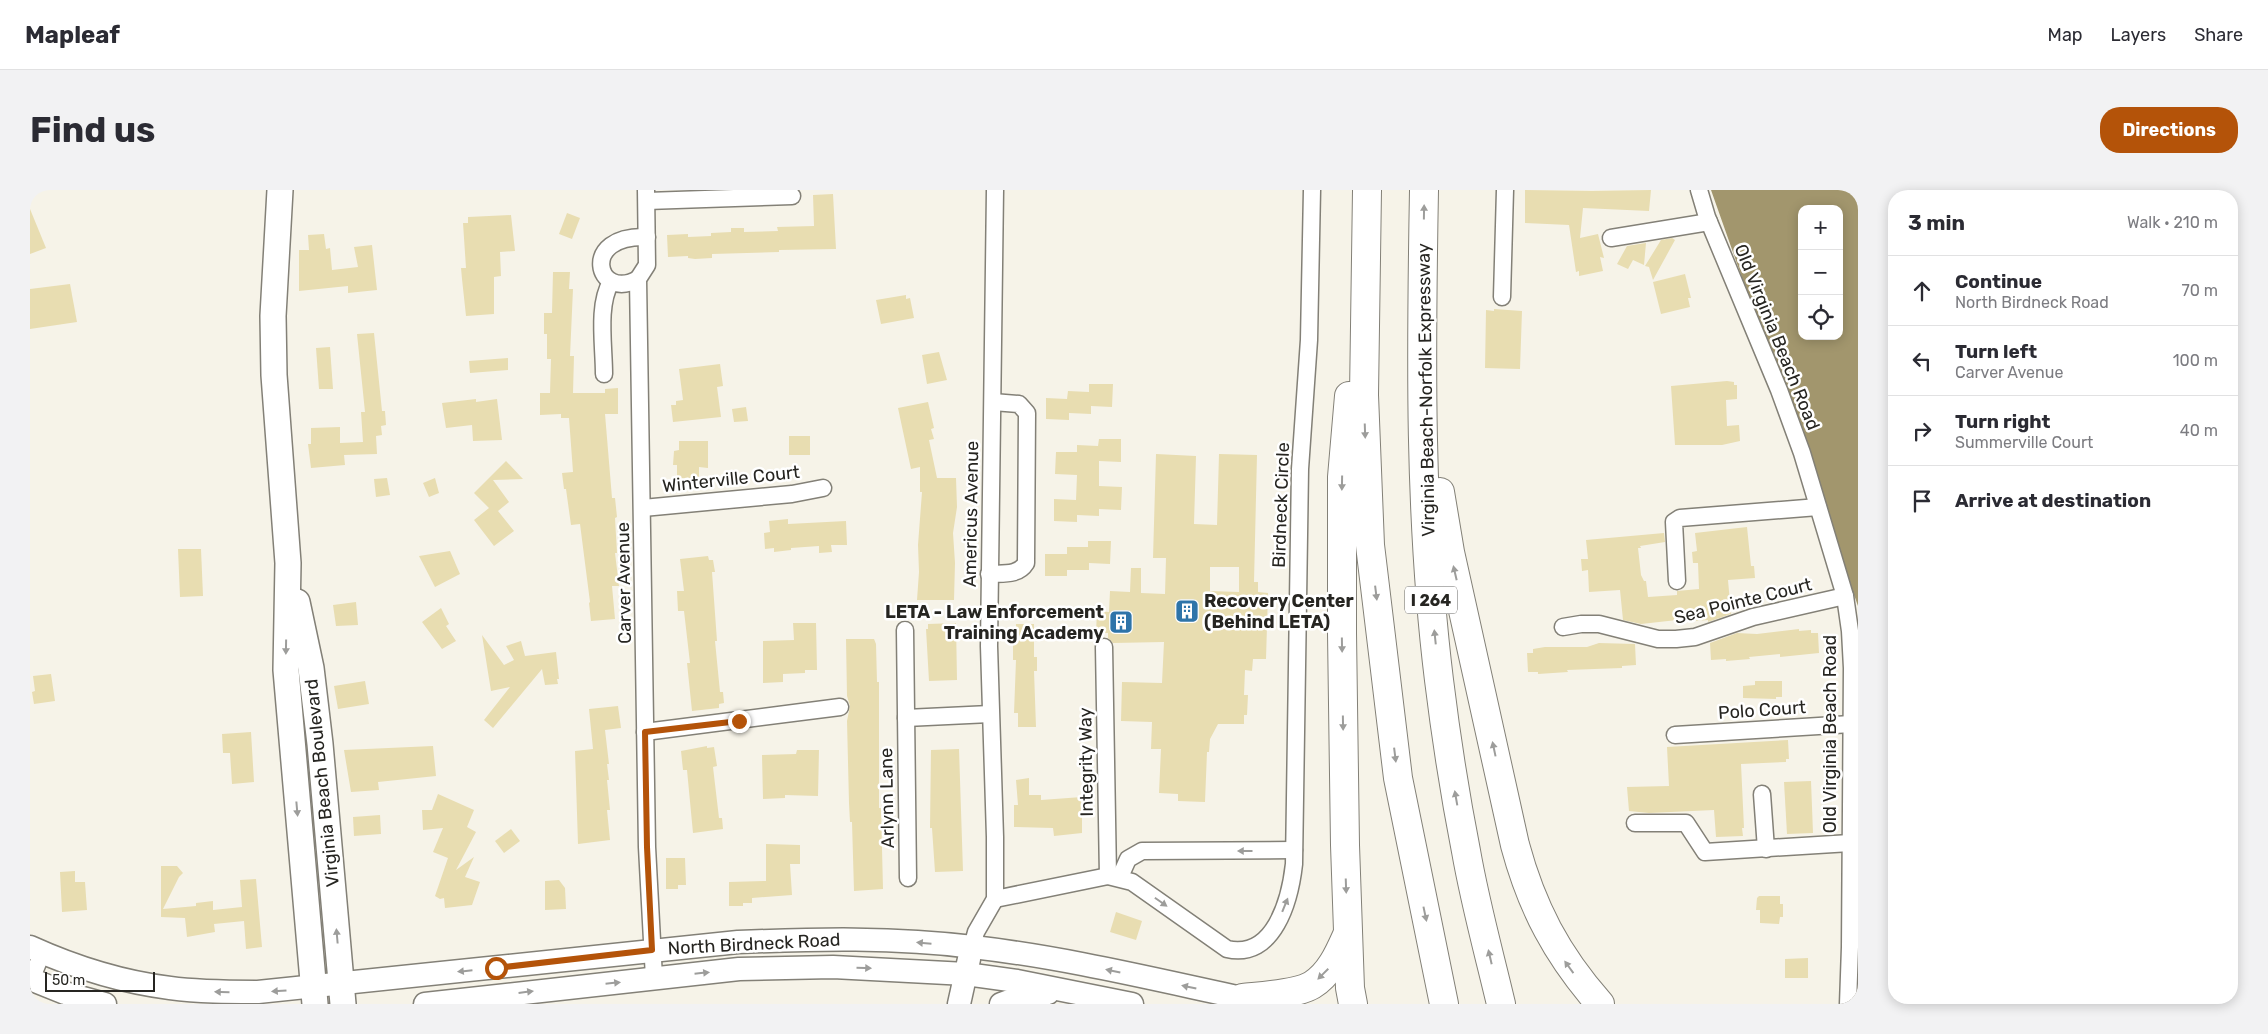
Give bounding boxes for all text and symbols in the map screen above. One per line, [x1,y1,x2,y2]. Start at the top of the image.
text: Mapleaf [25,21,120,49]
text: Map [2048,24,2083,46]
text: Layers [2111,24,2166,46]
text: Share [2194,24,2243,46]
button: Directions [2100,107,2238,153]
text: Find us [30,109,155,151]
one-way arrow [1420,204,1428,220]
map controls [1798,205,1843,340]
button: + [1798,205,1843,250]
text: 3 min [1908,210,1965,235]
text: Walk · 210 m [2127,213,2218,232]
street label: Old Virginia Beach Road [1730,241,1824,433]
street label: Virginia Beach-Norfolk Expressway [1412,243,1440,537]
button: − [1798,250,1843,295]
text: Continue [1955,270,2042,293]
icon: ahead [1908,277,1936,305]
text: 70 m [2181,281,2218,300]
text: North Birdneck Road [1955,293,2109,312]
button: locate [1798,295,1843,340]
text: Turn left [1955,340,2037,363]
icon: left [1908,347,1936,375]
text: 100 m [2173,351,2218,370]
text: Carver Avenue [1955,363,2063,382]
text: Turn right [1955,410,2050,433]
icon: right [1908,417,1936,445]
text: 40 m [2180,421,2218,440]
one-way arrow [1362,423,1370,439]
text: Summerville Court [1955,433,2093,452]
street label: Americus Avenue [959,441,983,587]
street label: Birdneck Circle [1268,442,1294,568]
street label: Winterville Court [661,461,801,497]
one-way arrow [1338,475,1346,491]
icon: arrive [1908,487,1936,515]
text: Arrive at destination [1955,489,2151,512]
street label: Carver Avenue [612,522,636,644]
one-way arrow [1450,565,1458,581]
street label: Sea Pointe Court [1672,573,1814,629]
one-way arrow [1372,586,1380,602]
road number: I 264 [1405,586,1457,614]
place label: Recovery Center (Behind LETA) [1204,590,1354,633]
building icon: Recovery Center (Behind LETA) [1174,598,1200,624]
place label: LETA - Law Enforcement Training Academy [885,601,1104,644]
building icon: LETA - Law Enforcement Training Academy [1108,609,1134,635]
one-way arrow [1431,628,1439,644]
street label: Old Virginia Beach Road [1819,635,1841,833]
one-way arrow [1338,637,1346,653]
one-way arrow [282,639,290,655]
street label: Virginia Beach Boulevard [300,678,344,888]
street label: Polo Court [1717,696,1807,724]
street label: Integrity Way [1074,707,1098,817]
route end [728,710,751,733]
one-way arrow [1339,716,1347,732]
one-way arrow [1490,741,1498,756]
one-way arrow [1391,747,1399,763]
street label: Arlynn Lane [875,748,899,848]
one-way arrow [1452,789,1460,805]
one-way arrow [293,801,301,817]
one-way arrow [1237,847,1253,855]
one-way arrow [1343,878,1351,894]
one-way arrow [1154,897,1168,907]
one-way arrow [1281,897,1289,912]
one-way arrow [1422,907,1430,923]
one-way arrow [333,928,341,944]
street label: North Birdneck Road [667,928,841,960]
one-way arrow [915,938,931,946]
one-way arrow [1486,949,1494,964]
route start [485,957,508,980]
one-way arrow [1564,960,1574,973]
one-way arrow [857,964,873,972]
one-way arrow [456,967,472,975]
one-way arrow [1105,967,1121,975]
one-way arrow [1317,968,1329,980]
scale bar [45,969,155,992]
one-way arrow [694,969,710,977]
text: 50 m [52,972,85,989]
one-way arrow [606,979,622,987]
one-way arrow [1181,983,1196,991]
one-way arrow [270,987,286,995]
one-way arrow [213,988,229,996]
one-way arrow [518,988,534,996]

